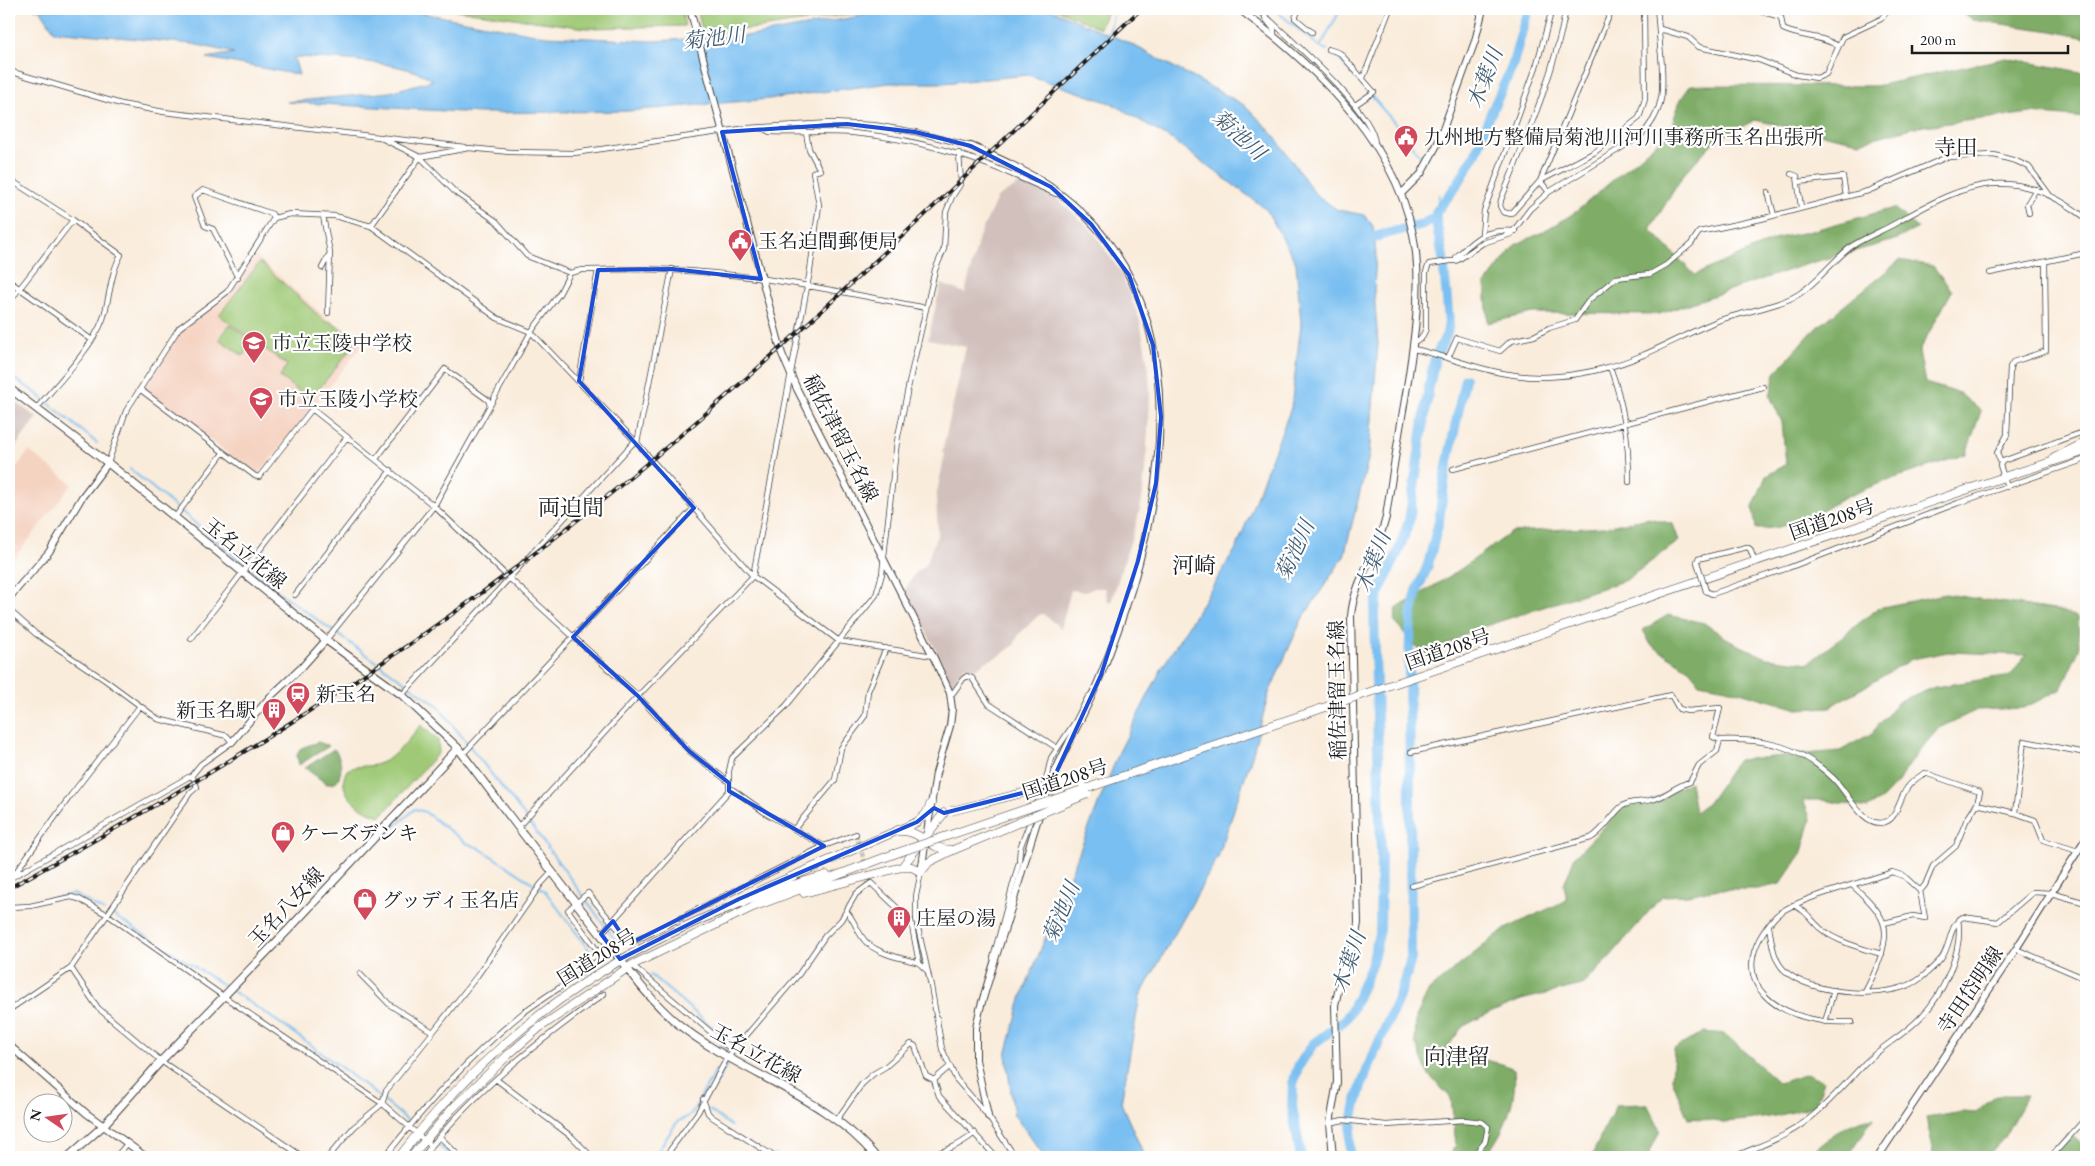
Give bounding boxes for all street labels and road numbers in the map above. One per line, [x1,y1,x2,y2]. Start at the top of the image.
street label: 稲佐津留玉名線 [798,370,884,506]
street label: 国道208号 [1786,492,1878,546]
street label: 玉名立花線 [198,511,292,595]
street label: 稲佐津留玉名線 [1323,620,1351,760]
street label: 国道208号 [1402,622,1494,676]
street label: 国道208号 [1019,753,1111,805]
street label: 玉名八女線 [242,862,330,952]
street label: 国道208号 [552,922,642,992]
street label: 寺田岱明線 [1931,941,2009,1039]
street label: 玉名立花線 [706,1017,806,1089]

